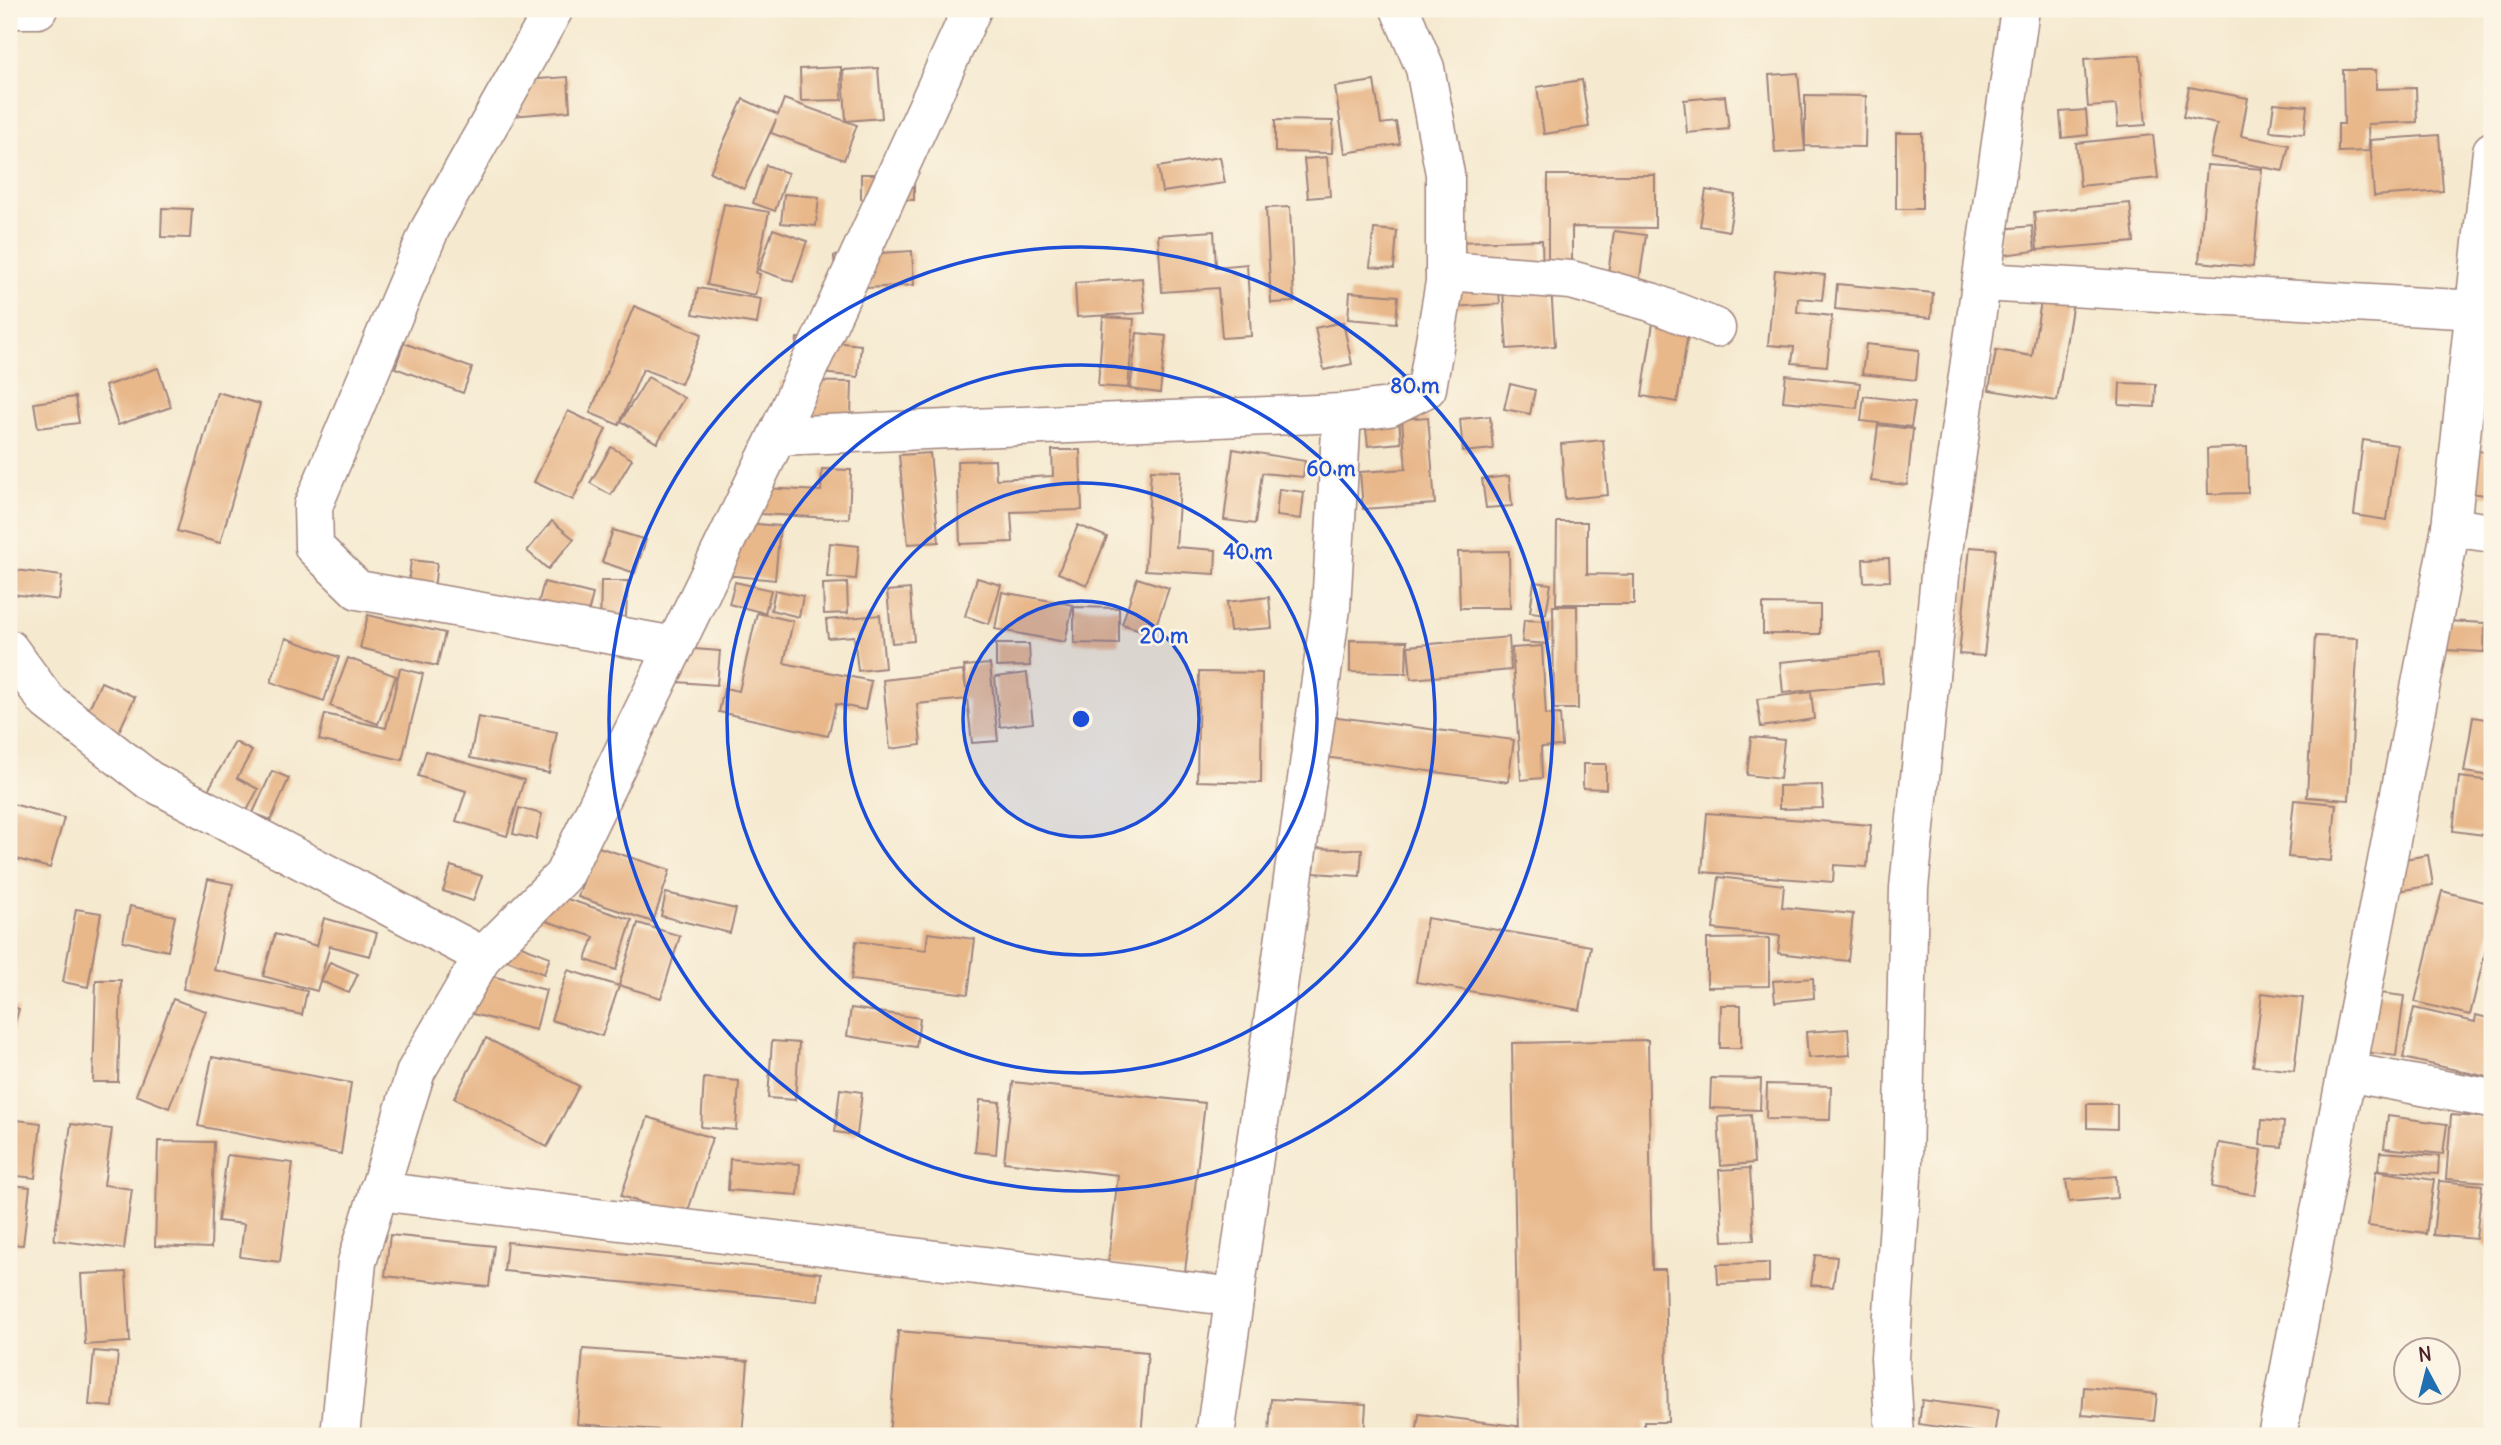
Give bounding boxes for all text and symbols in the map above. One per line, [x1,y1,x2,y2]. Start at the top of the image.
text: 80 m [1390,372,1440,399]
text: 60 m [1306,455,1356,482]
text: 40 m [1223,538,1273,565]
text: 20 m [1140,622,1189,649]
centre of rings [1069,707,1093,731]
north arrow [2392,1336,2462,1406]
text: N [2417,1341,2433,1367]

